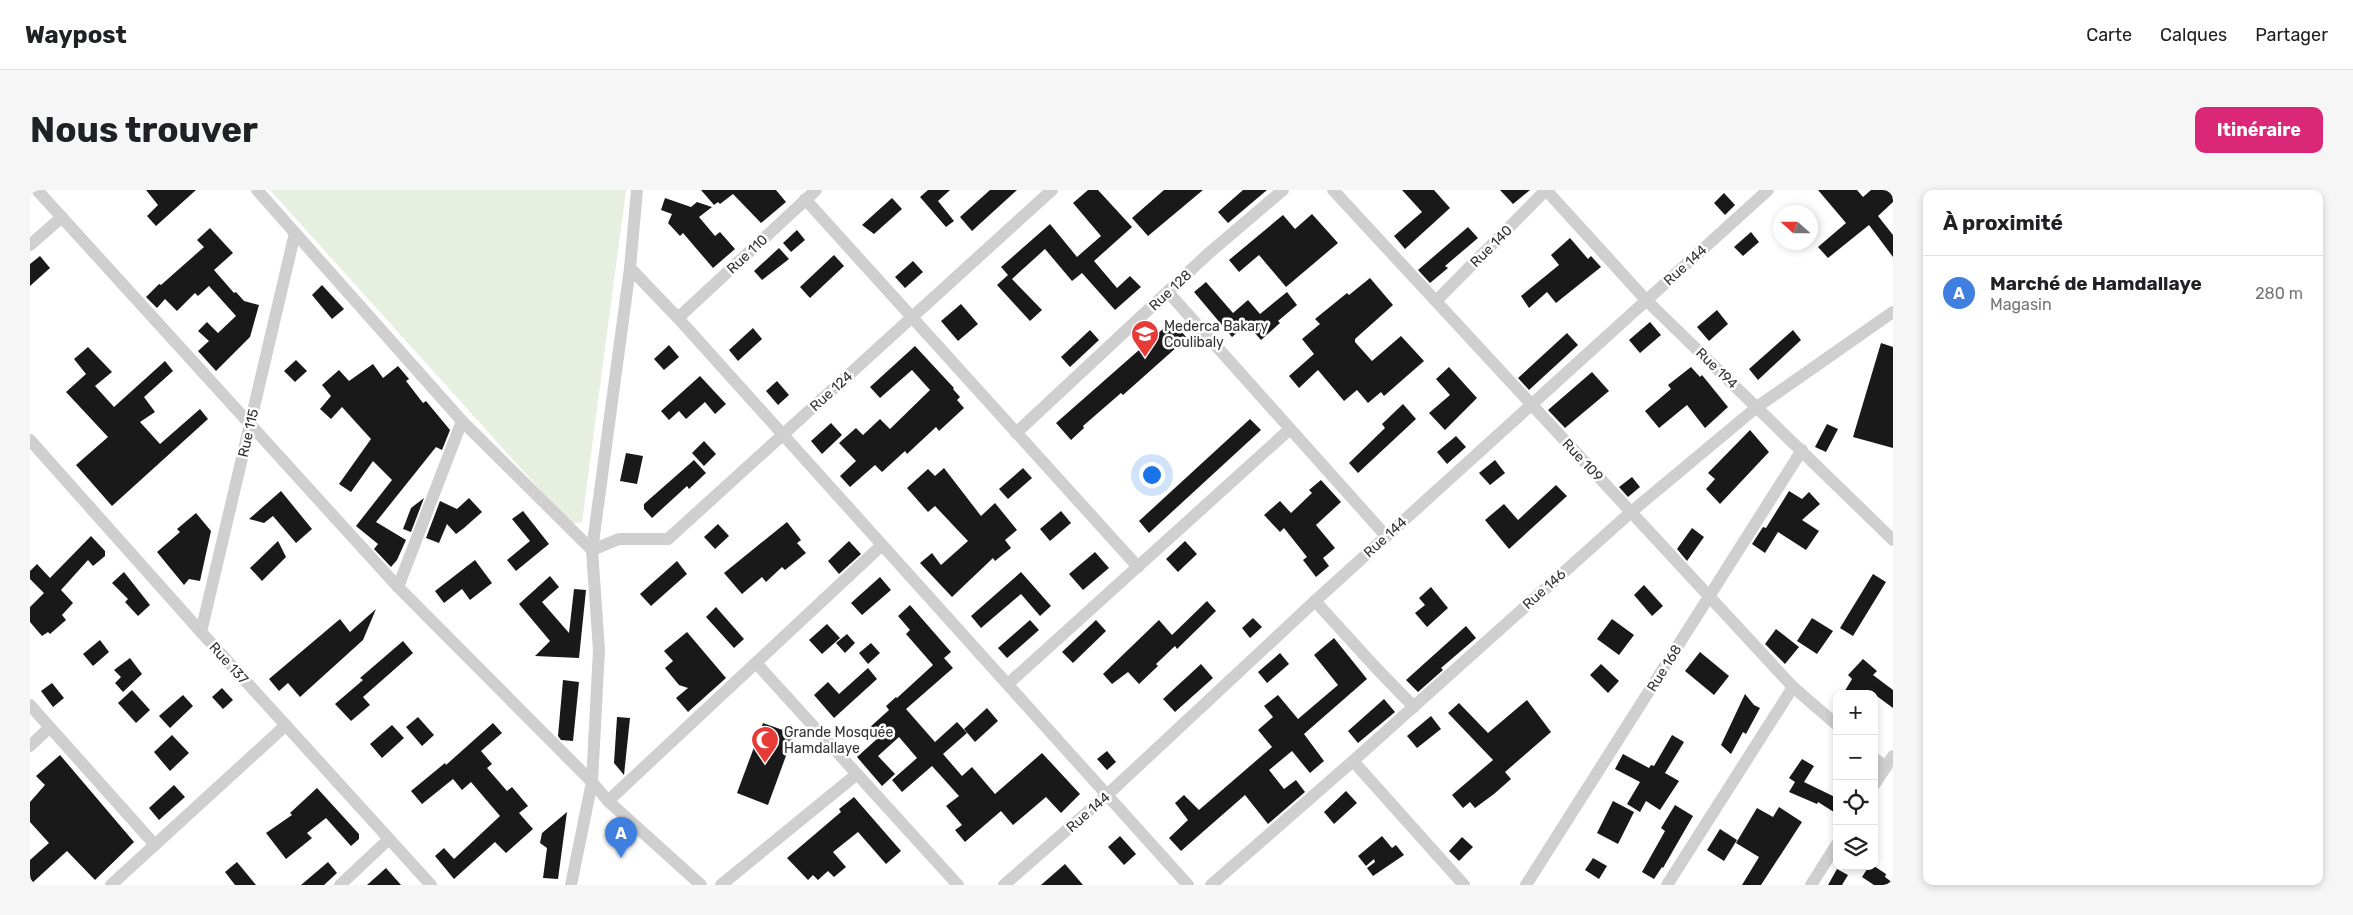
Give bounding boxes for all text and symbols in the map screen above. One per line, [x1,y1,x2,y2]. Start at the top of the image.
text: Waypost [25,21,127,49]
text: Carte [2086,24,2132,46]
text: Calques [2160,24,2227,46]
text: Partager [2255,24,2328,46]
button: Itinéraire [2195,107,2323,153]
text: Nous trouver [30,109,258,151]
north arrow [1773,205,1818,250]
text: À proximité [1943,210,2063,235]
street label: Rue 140 [1467,222,1516,271]
street label: Rue 110 [723,231,771,278]
street label: Rue 144 [1660,241,1711,289]
street label: Rue 128 [1146,266,1195,314]
text: Marché de Hamdallaye [1990,272,2202,295]
text: A [1953,284,1965,303]
text: 280 m [2255,284,2303,303]
text: Magasin [1990,295,2052,314]
place label: Mederca Bakary Coulibaly [1164,318,1268,351]
school or university icon: Mederca Bakary Coulibaly [1130,319,1160,358]
street label: Rue 194 [1692,344,1741,393]
street label: Rue 124 [806,368,856,415]
street label: Rue 115 [235,407,262,459]
street label: Rue 109 [1559,436,1607,485]
your location [1139,462,1165,488]
street label: Rue 144 [1360,513,1411,561]
street label: Rue 146 [1519,566,1569,613]
street label: Rue 137 [205,639,252,688]
street label: Rue 168 [1643,642,1686,695]
map controls [1833,690,1878,870]
button: + [1833,690,1878,735]
place label: Grande Mosquée Hamdallaye [784,724,893,757]
mosque icon: Grande Mosquée Hamdallaye [750,725,780,764]
button: − [1833,735,1878,780]
button: locate [1833,780,1878,825]
street label: Rue 144 [1063,789,1114,836]
pin: A [605,817,637,858]
button: layers [1833,825,1878,870]

